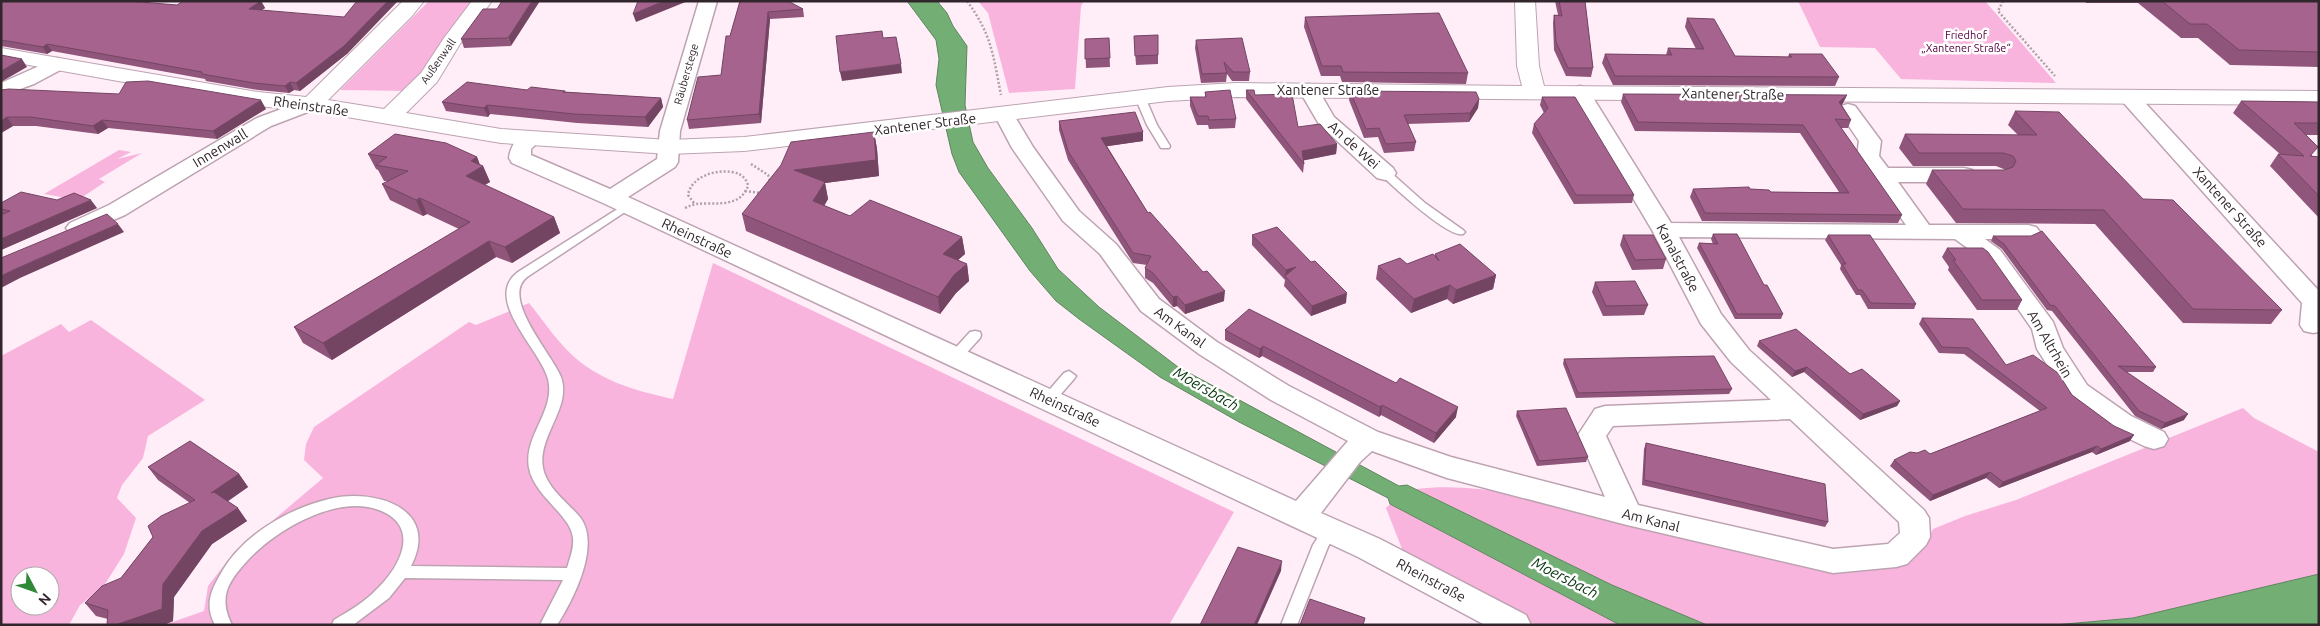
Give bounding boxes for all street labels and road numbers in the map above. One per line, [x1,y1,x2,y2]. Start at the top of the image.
street label: Außenwall [418,36,458,86]
street label: Räuberstege [672,42,700,106]
street label: Xantener Straße [1277,82,1379,98]
street label: Xantener Straße [1682,85,1784,103]
street label: Rheinstraße [272,93,350,119]
street label: Xantener Straße [873,110,977,138]
street label: An de Wei [1325,118,1383,172]
street label: Innenwall [190,125,250,170]
street label: Xantener Straße [2190,163,2270,251]
street label: Rheinstraße [659,215,735,261]
street label: Kanalstraße [1653,221,1703,295]
street label: Am Kanal [1151,303,1209,351]
street label: Am Altrhein [2024,307,2076,381]
street label: Rheinstraße [1027,384,1103,430]
street label: Am Kanal [1620,505,1682,535]
street label: Rheinstraße [1394,555,1468,605]

